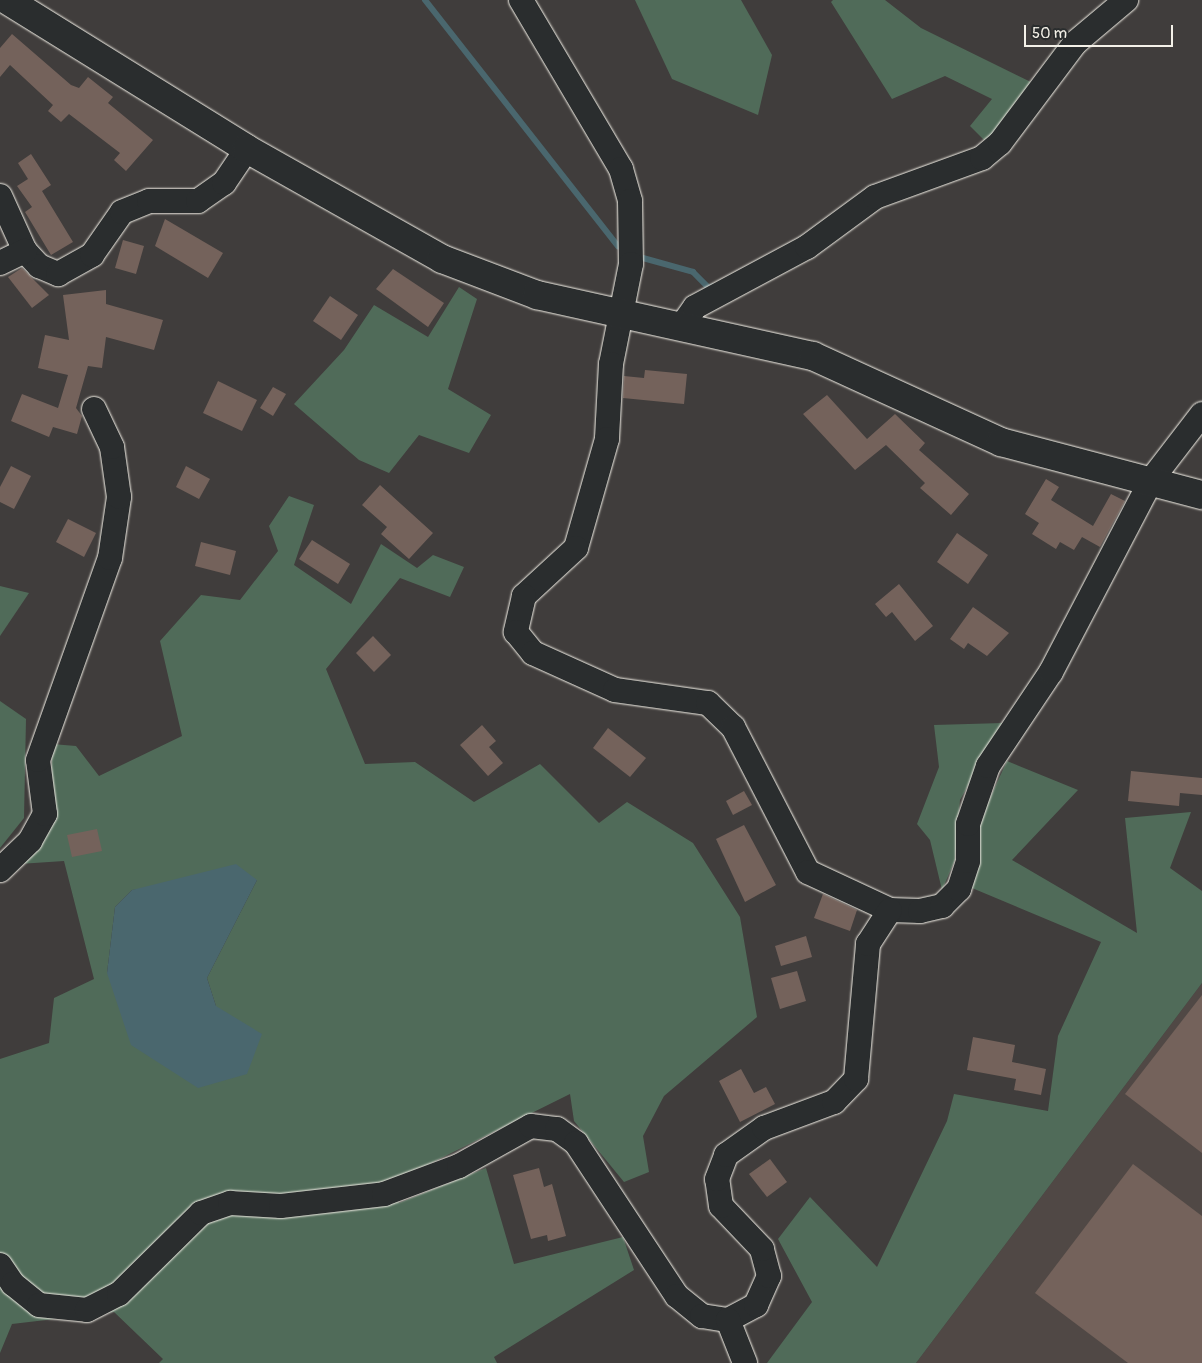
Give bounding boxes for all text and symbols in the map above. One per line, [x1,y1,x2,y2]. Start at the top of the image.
scale bar [1027,15,1176,47]
text: 50 m [1032,24,1067,43]

